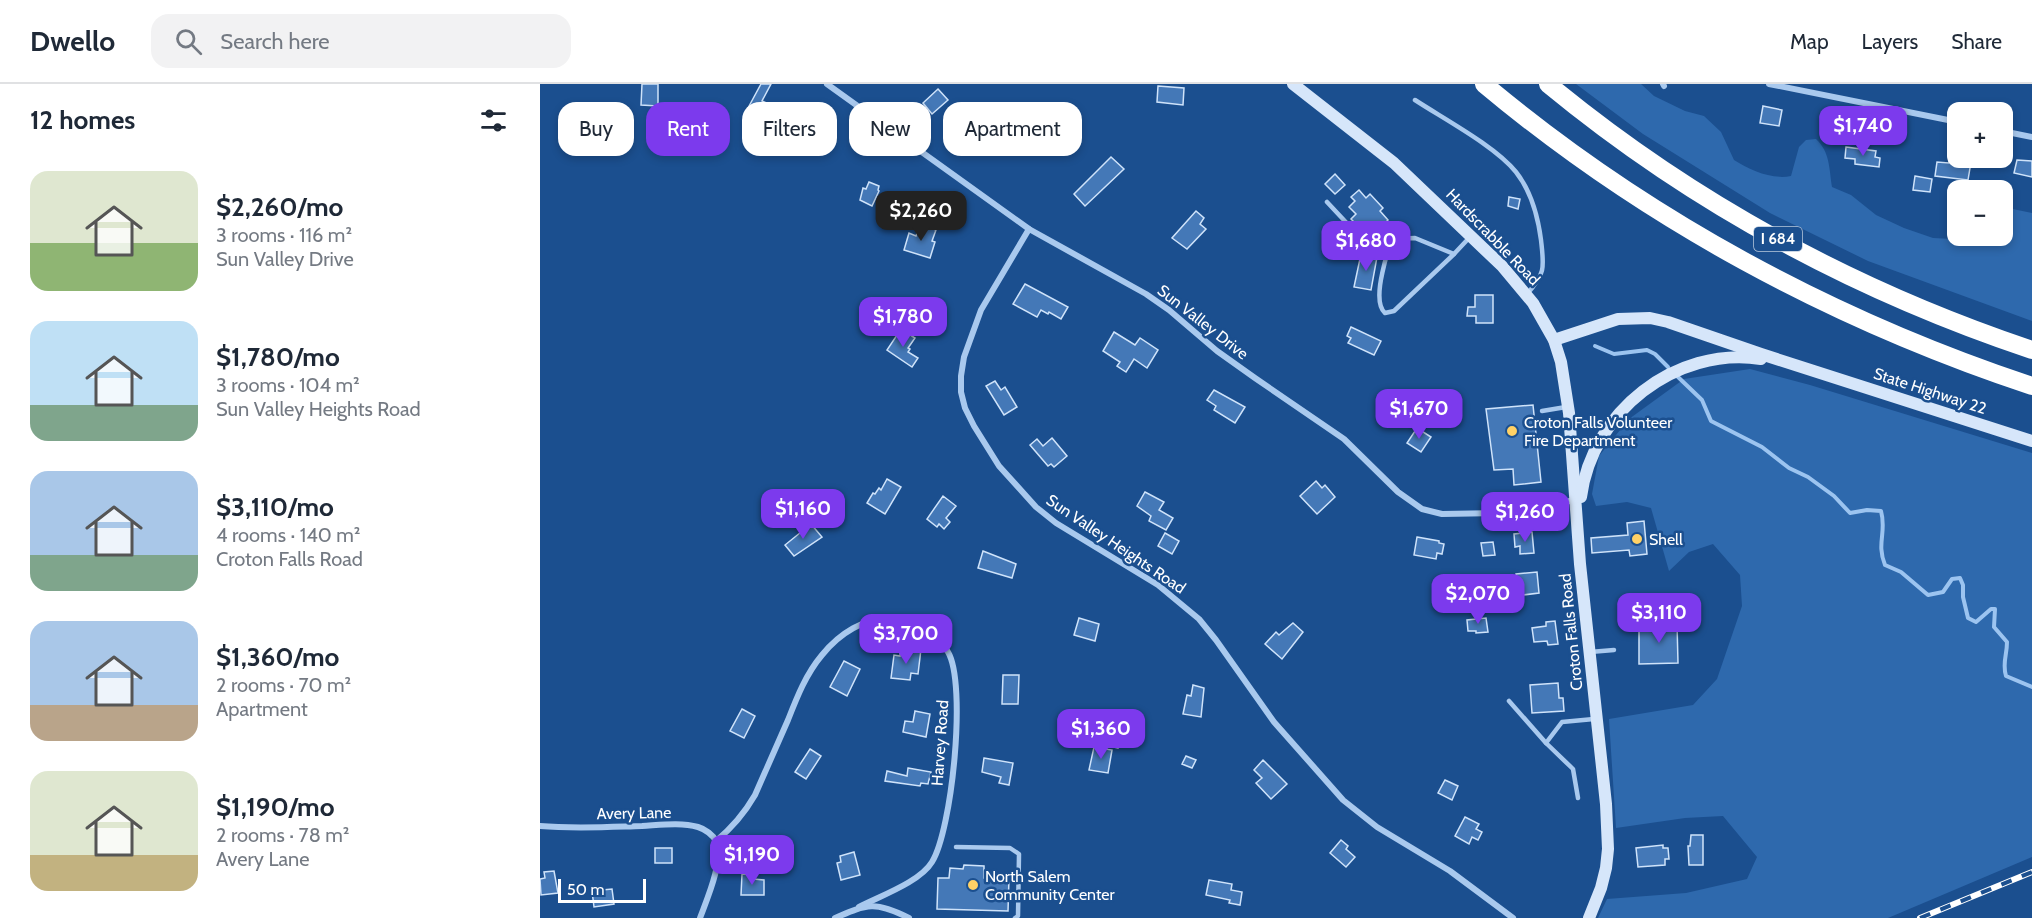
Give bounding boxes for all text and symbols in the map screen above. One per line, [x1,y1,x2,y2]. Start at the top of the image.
search box [151,14,571,68]
text: Dwello [30,24,115,58]
icon: search [172,25,205,58]
text: Search here [220,28,330,55]
text: Map [1790,29,1829,54]
text: Layers [1862,29,1918,54]
text: Share [1951,29,2002,54]
chip: Buy [558,102,634,156]
chip: Rent [646,102,730,156]
chip: Filters [742,102,837,156]
chip: New [849,102,931,156]
chip: Apartment [943,102,1082,156]
map controls [1947,102,2013,246]
button: + [1947,102,2013,168]
text: 12 homes [30,104,135,136]
icon: filters [477,104,510,137]
pin: $1,740 [1814,106,1912,157]
text: $1,740 [1833,113,1893,137]
button: − [1947,180,2013,246]
street label: Hardscrabble Road [1442,185,1544,289]
text: $2,260/mo [216,191,343,223]
pin: $2,260 [872,191,970,242]
icon: home [78,195,150,267]
text: $2,260 [890,198,952,222]
pin: $1,680 [1317,221,1415,272]
text: 3 rooms · 116 m² [216,223,352,247]
road number: I 684 [1754,227,1802,251]
text: $1,680 [1335,228,1397,252]
text: Sun Valley Drive [216,247,354,271]
street label: Sun Valley Drive [1154,281,1252,363]
pin: $1,780 [854,297,952,348]
text: $1,780 [873,304,933,328]
text: $1,780/mo [216,341,340,373]
icon: home [78,345,150,417]
street label: State Highway 22 [1871,364,1989,418]
text: 3 rooms · 104 m² [216,373,360,397]
pin: $1,670 [1370,389,1468,440]
text: $1,670 [1390,396,1449,420]
text: Sun Valley Heights Road [216,397,421,421]
place label: Croton Falls Volunteer Fire Department [1524,413,1673,450]
marker: Croton Falls Volunteer Fire Department [1505,424,1519,438]
pin: $1,160 [754,489,852,540]
street label: Sun Valley Heights Road [1043,490,1189,598]
text: $3,110/mo [216,491,334,523]
pin: $1,260 [1476,492,1574,543]
icon: home [78,495,150,567]
text: $1,160 [775,496,831,520]
text: $1,260 [1495,499,1555,523]
text: 4 rooms · 140 m² [216,523,360,547]
place label: Shell [1649,530,1683,549]
marker: Shell [1630,532,1644,546]
text: Croton Falls Road [216,547,363,571]
street label: Croton Falls Road [1555,573,1587,691]
pin: $2,070 [1429,574,1527,625]
text: $2,070 [1446,581,1510,605]
pin: $3,110 [1610,593,1708,644]
text: $3,110 [1631,600,1687,624]
pin: $3,700 [857,614,955,665]
text: $3,700 [873,621,939,645]
text: $1,360/mo [216,641,339,673]
icon: home [78,645,150,717]
text: 2 rooms · 70 m² [216,673,351,697]
text: Apartment [216,697,308,721]
street label: Harvey Road [928,699,952,787]
pin: $1,360 [1052,709,1150,760]
text: $1,360 [1071,716,1131,740]
text: $1,190/mo [216,791,335,823]
icon: home [78,795,150,867]
street label: Avery Lane [596,803,672,823]
text: 2 rooms · 78 m² [216,823,349,847]
pin: $1,190 [703,835,801,886]
text: $1,190 [724,842,780,866]
text: Avery Lane [216,847,309,871]
place label: North Salem Community Center [985,867,1115,904]
scale bar [558,876,646,904]
marker: North Salem Community Center [966,878,980,892]
text: 50 m [567,880,604,899]

